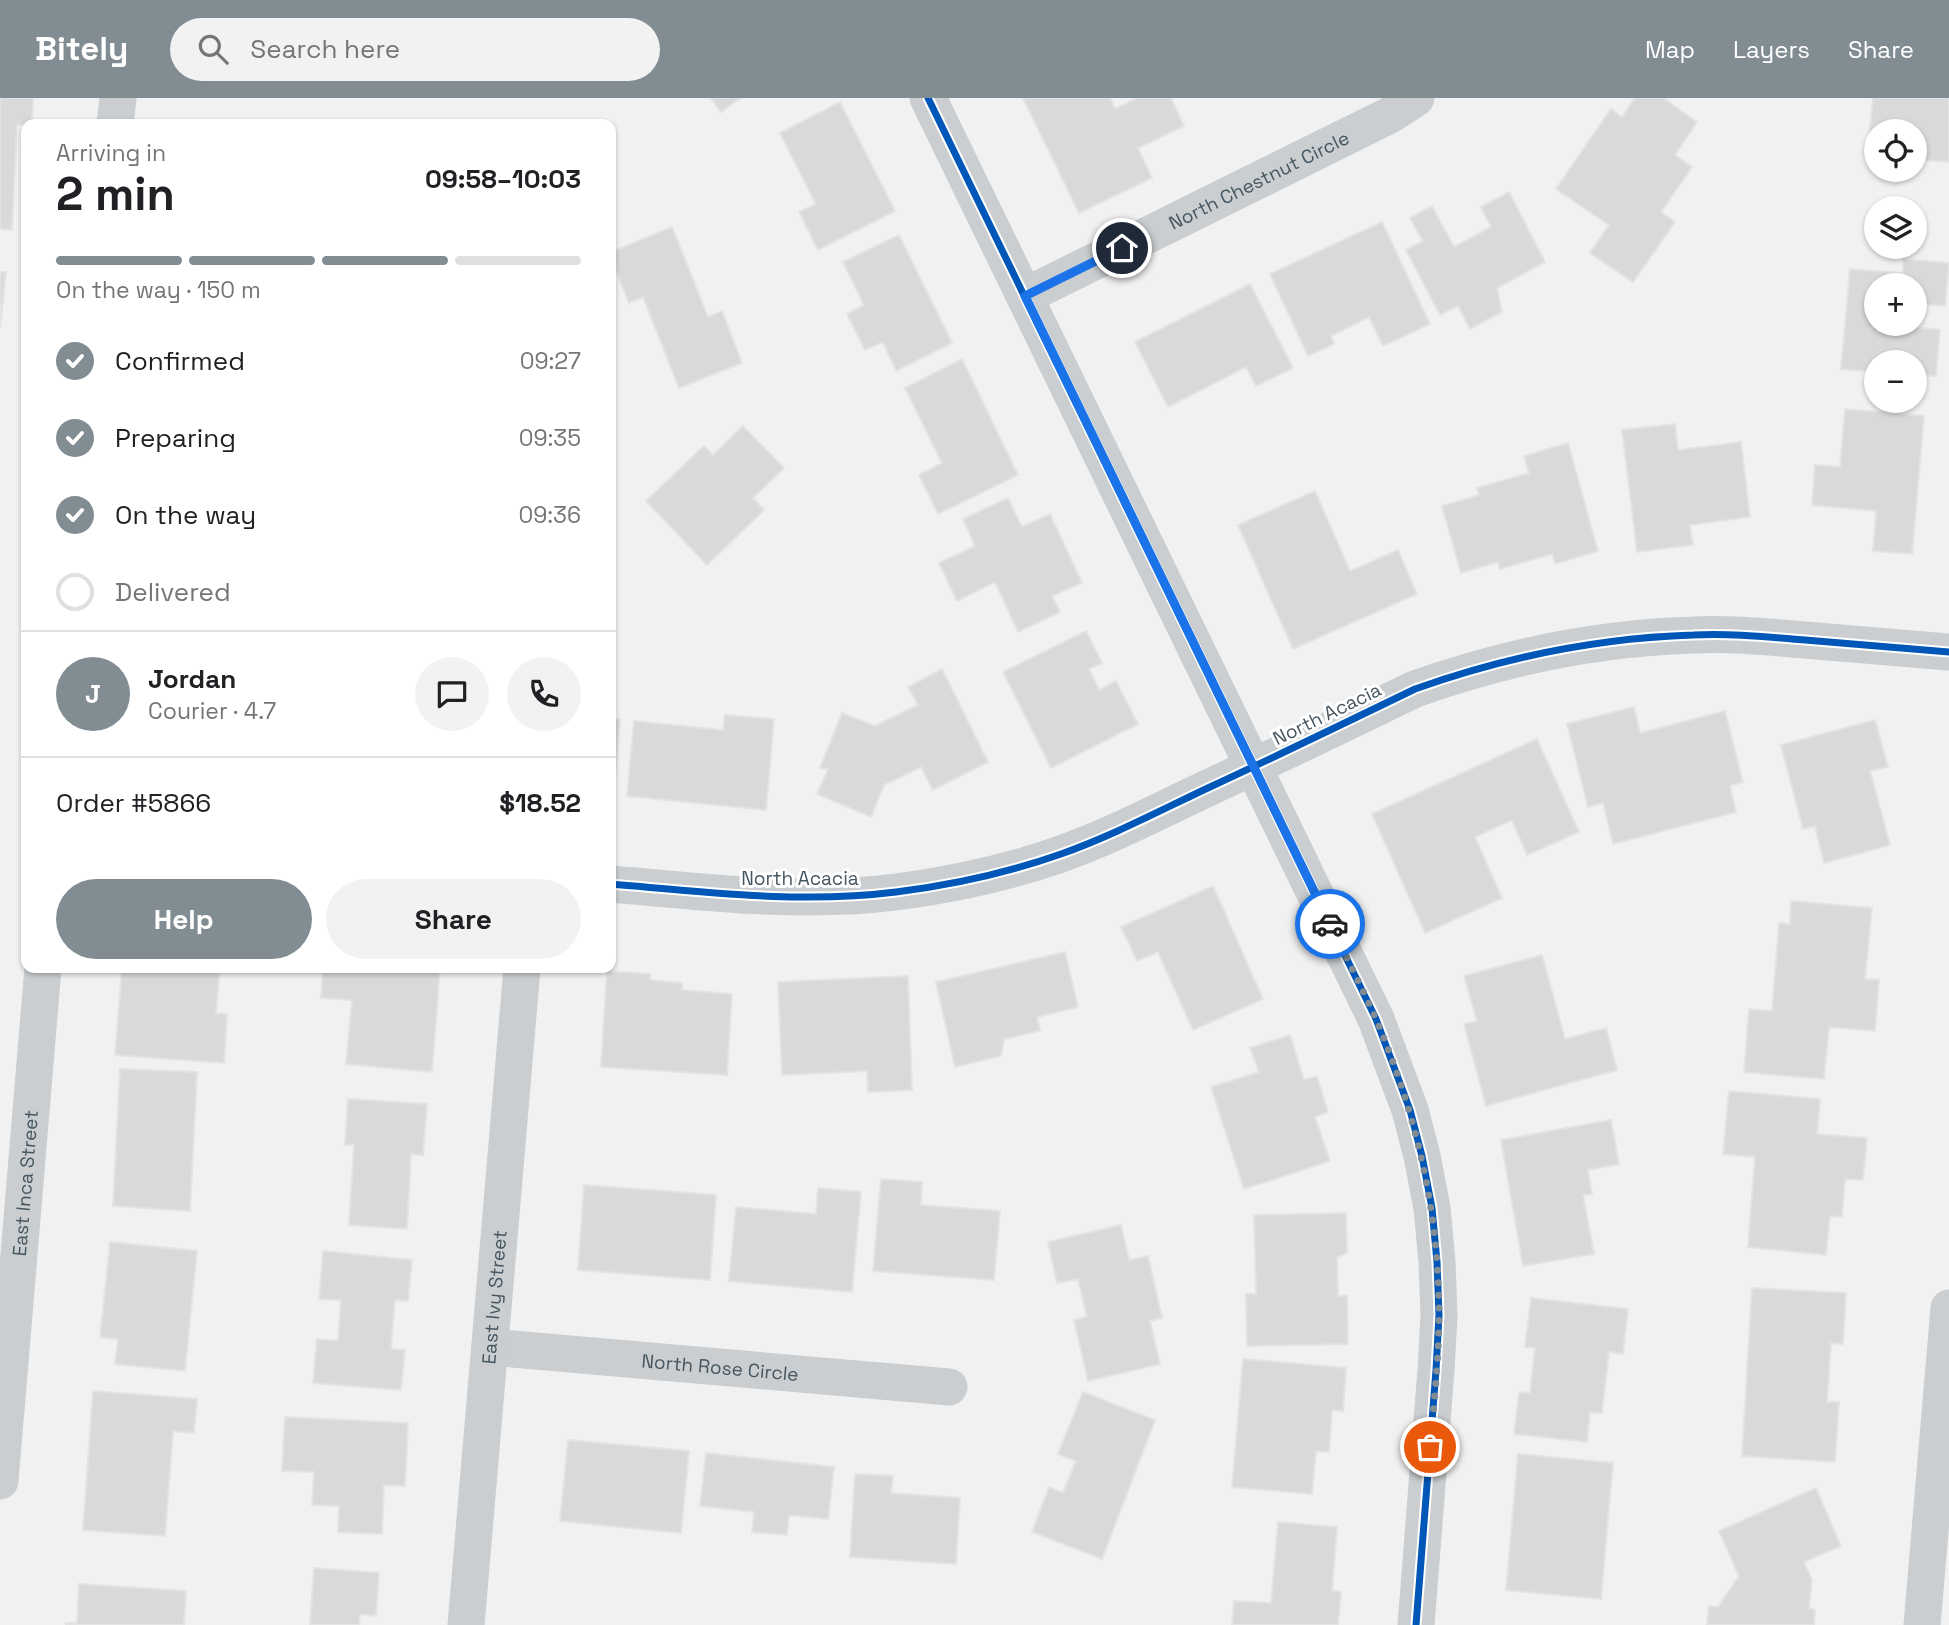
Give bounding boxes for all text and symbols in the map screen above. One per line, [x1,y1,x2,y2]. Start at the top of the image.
search box [170,18,660,81]
text: Bitely [35,28,128,70]
icon: search [194,30,232,68]
text: Search here [250,32,400,66]
text: Map [1645,34,1695,65]
text: Layers [1733,34,1810,65]
text: Share [1848,34,1914,65]
map controls [1864,119,1927,413]
button: locate [1864,119,1927,182]
street label: North Chestnut Circle [1164,125,1353,235]
text: Arriving in [56,138,166,168]
text: 09:58–10:03 [425,162,581,196]
text: 2 min [56,165,175,223]
button: layers [1864,196,1927,259]
pin [1092,218,1152,278]
icon: home [1103,229,1141,267]
button: + [1864,273,1927,336]
text: On the way · 150 m [56,275,261,305]
icon: check [56,342,94,380]
text: Confirmed [115,344,245,378]
text: 09:27 [520,346,581,376]
button: − [1864,350,1927,413]
icon: check [56,419,94,457]
text: Preparing [115,421,236,455]
text: 09:35 [519,423,581,453]
icon: check [56,496,94,534]
text: On the way [115,498,256,532]
text: 09:36 [518,500,581,530]
text: Delivered [115,575,231,609]
button: chat [415,657,489,731]
button: phone [507,657,581,731]
text: Jordan [148,662,236,696]
text: J [85,677,101,711]
street label: North Acacia [1269,677,1385,751]
text: Courier · 4.7 [148,696,276,726]
text: Order #5866 [56,786,211,820]
text: $18.52 [499,786,581,820]
street label: North Acacia [741,866,859,891]
button: Help [56,879,312,959]
button: Share [326,879,581,959]
courier [1295,889,1365,959]
icon: car [1311,905,1349,943]
street label: East Inca Street [6,1109,44,1257]
street label: East Ivy Street [476,1229,512,1365]
street label: North Rose Circle [640,1348,800,1386]
pin [1400,1417,1460,1477]
icon: bag [1411,1428,1449,1466]

